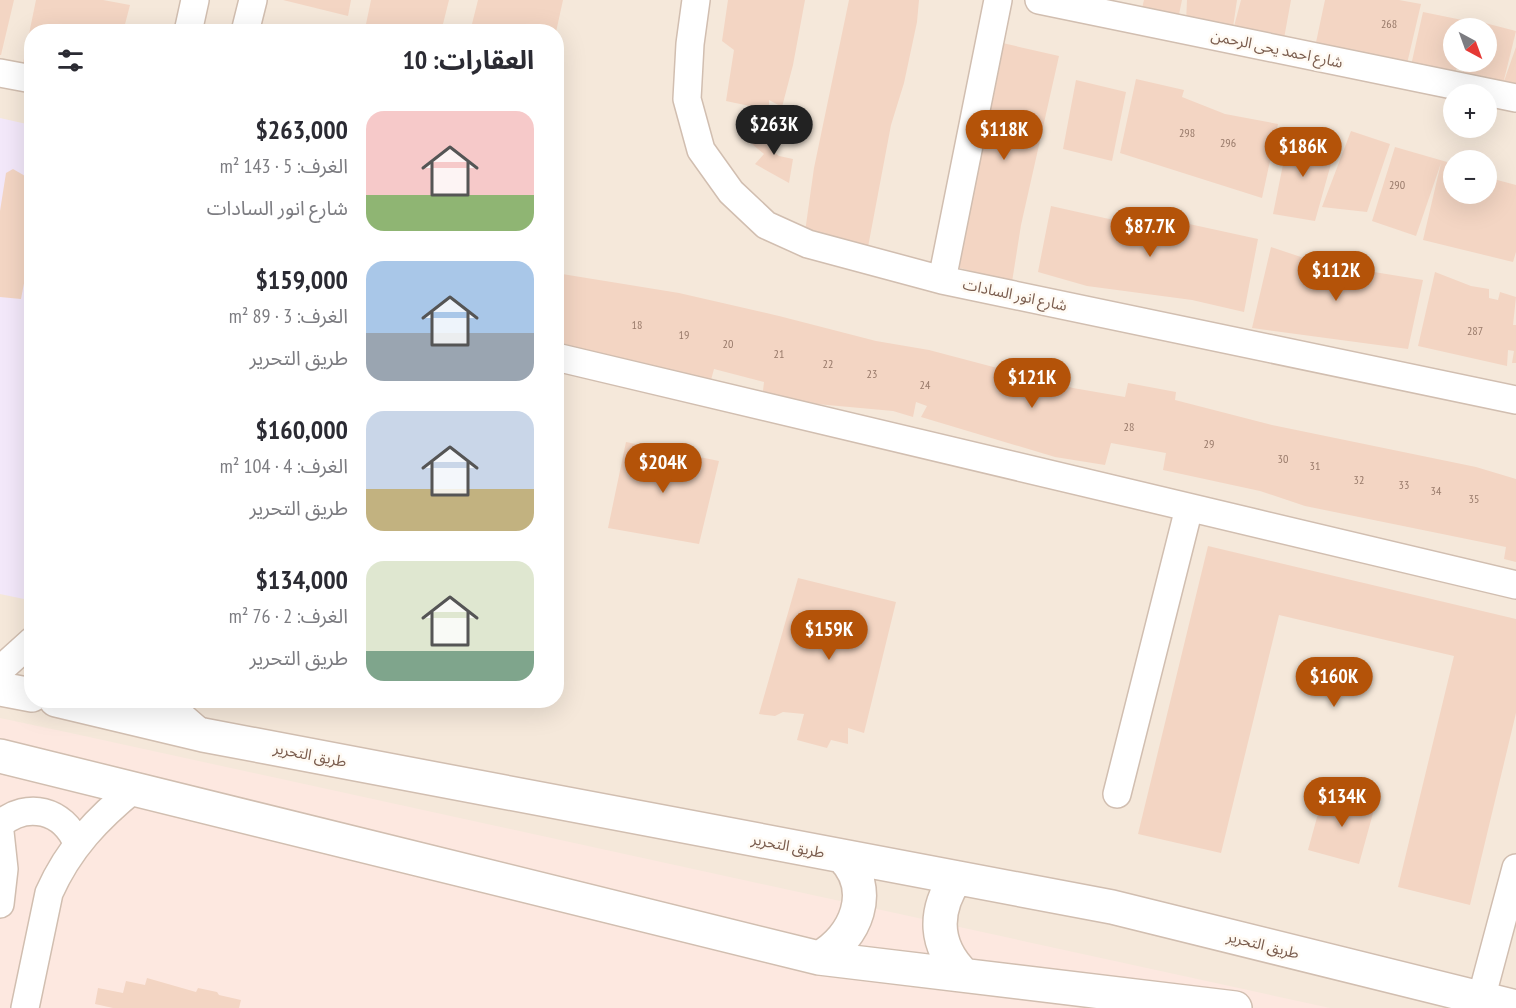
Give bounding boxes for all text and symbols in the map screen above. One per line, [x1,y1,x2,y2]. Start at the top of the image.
house number: 268 [1381,16,1397,31]
north arrow [1443,18,1497,72]
map controls [1443,18,1497,204]
street label: شارع احمد يحى الرحمن [1209,25,1345,75]
text: العقارات: 10 [402,43,534,76]
icon: filters [54,44,87,77]
button: + [1443,84,1497,138]
pin: $263K [732,105,816,156]
pin: $118K [962,110,1046,161]
text: $263K [750,111,798,137]
text: $263,000 [255,113,348,146]
text: $118K [980,116,1028,142]
house number: 298 [1179,125,1195,140]
pin: $186K [1261,127,1345,178]
text: $186K [1279,133,1327,159]
icon: home [414,135,486,207]
house number: 296 [1220,135,1236,150]
button: − [1443,150,1497,204]
text: الغرف: 5 · 143 m² [220,153,348,179]
house number: 290 [1389,177,1405,192]
text: شارع انور السادات [207,195,348,221]
pin: $87.7K [1101,207,1199,258]
text: $87.7K [1125,213,1175,239]
pin: $112K [1294,251,1378,302]
text: $112K [1312,257,1360,283]
text: $159,000 [255,263,348,296]
street label: شارع انور السادات [961,274,1069,318]
icon: home [414,285,486,357]
text: الغرف: 3 · 89 m² [229,303,348,329]
house number: 18 [632,317,642,332]
house number: 287 [1467,323,1483,338]
house number: 19 [679,327,689,342]
house number: 20 [723,336,733,351]
text: طريق التحرير [249,345,348,371]
house number: 21 [774,346,784,361]
house number: 22 [823,356,833,371]
pin: $121K [990,358,1074,409]
text: $121K [1008,364,1056,390]
house number: 23 [867,366,877,381]
house number: 24 [920,377,931,392]
text: $160,000 [255,413,348,446]
house number: 28 [1124,419,1134,434]
icon: home [414,435,486,507]
house number: 29 [1204,436,1214,451]
pin: $204K [621,443,705,494]
text: $204K [639,449,687,475]
house number: 30 [1278,451,1288,466]
text: الغرف: 4 · 104 m² [220,453,348,479]
house number: 31 [1310,458,1320,473]
house number: 32 [1354,472,1364,487]
house number: 33 [1399,477,1409,492]
house number: 34 [1431,483,1442,498]
house number: 35 [1469,491,1479,506]
text: طريق التحرير [249,495,348,521]
text: $134,000 [255,563,348,596]
icon: home [414,585,486,657]
text: الغرف: 2 · 76 m² [229,603,348,629]
pin: $159K [787,610,871,661]
text: $159K [805,616,853,642]
text: طريق التحرير [249,645,348,671]
pin: $160K [1292,657,1376,708]
text: $160K [1310,663,1358,689]
street label: طريق التحرير [271,738,348,772]
pin: $134K [1300,777,1384,828]
text: $134K [1318,783,1366,809]
street label: طريق التحرير [749,829,826,863]
street label: طريق التحرير [1224,926,1301,964]

